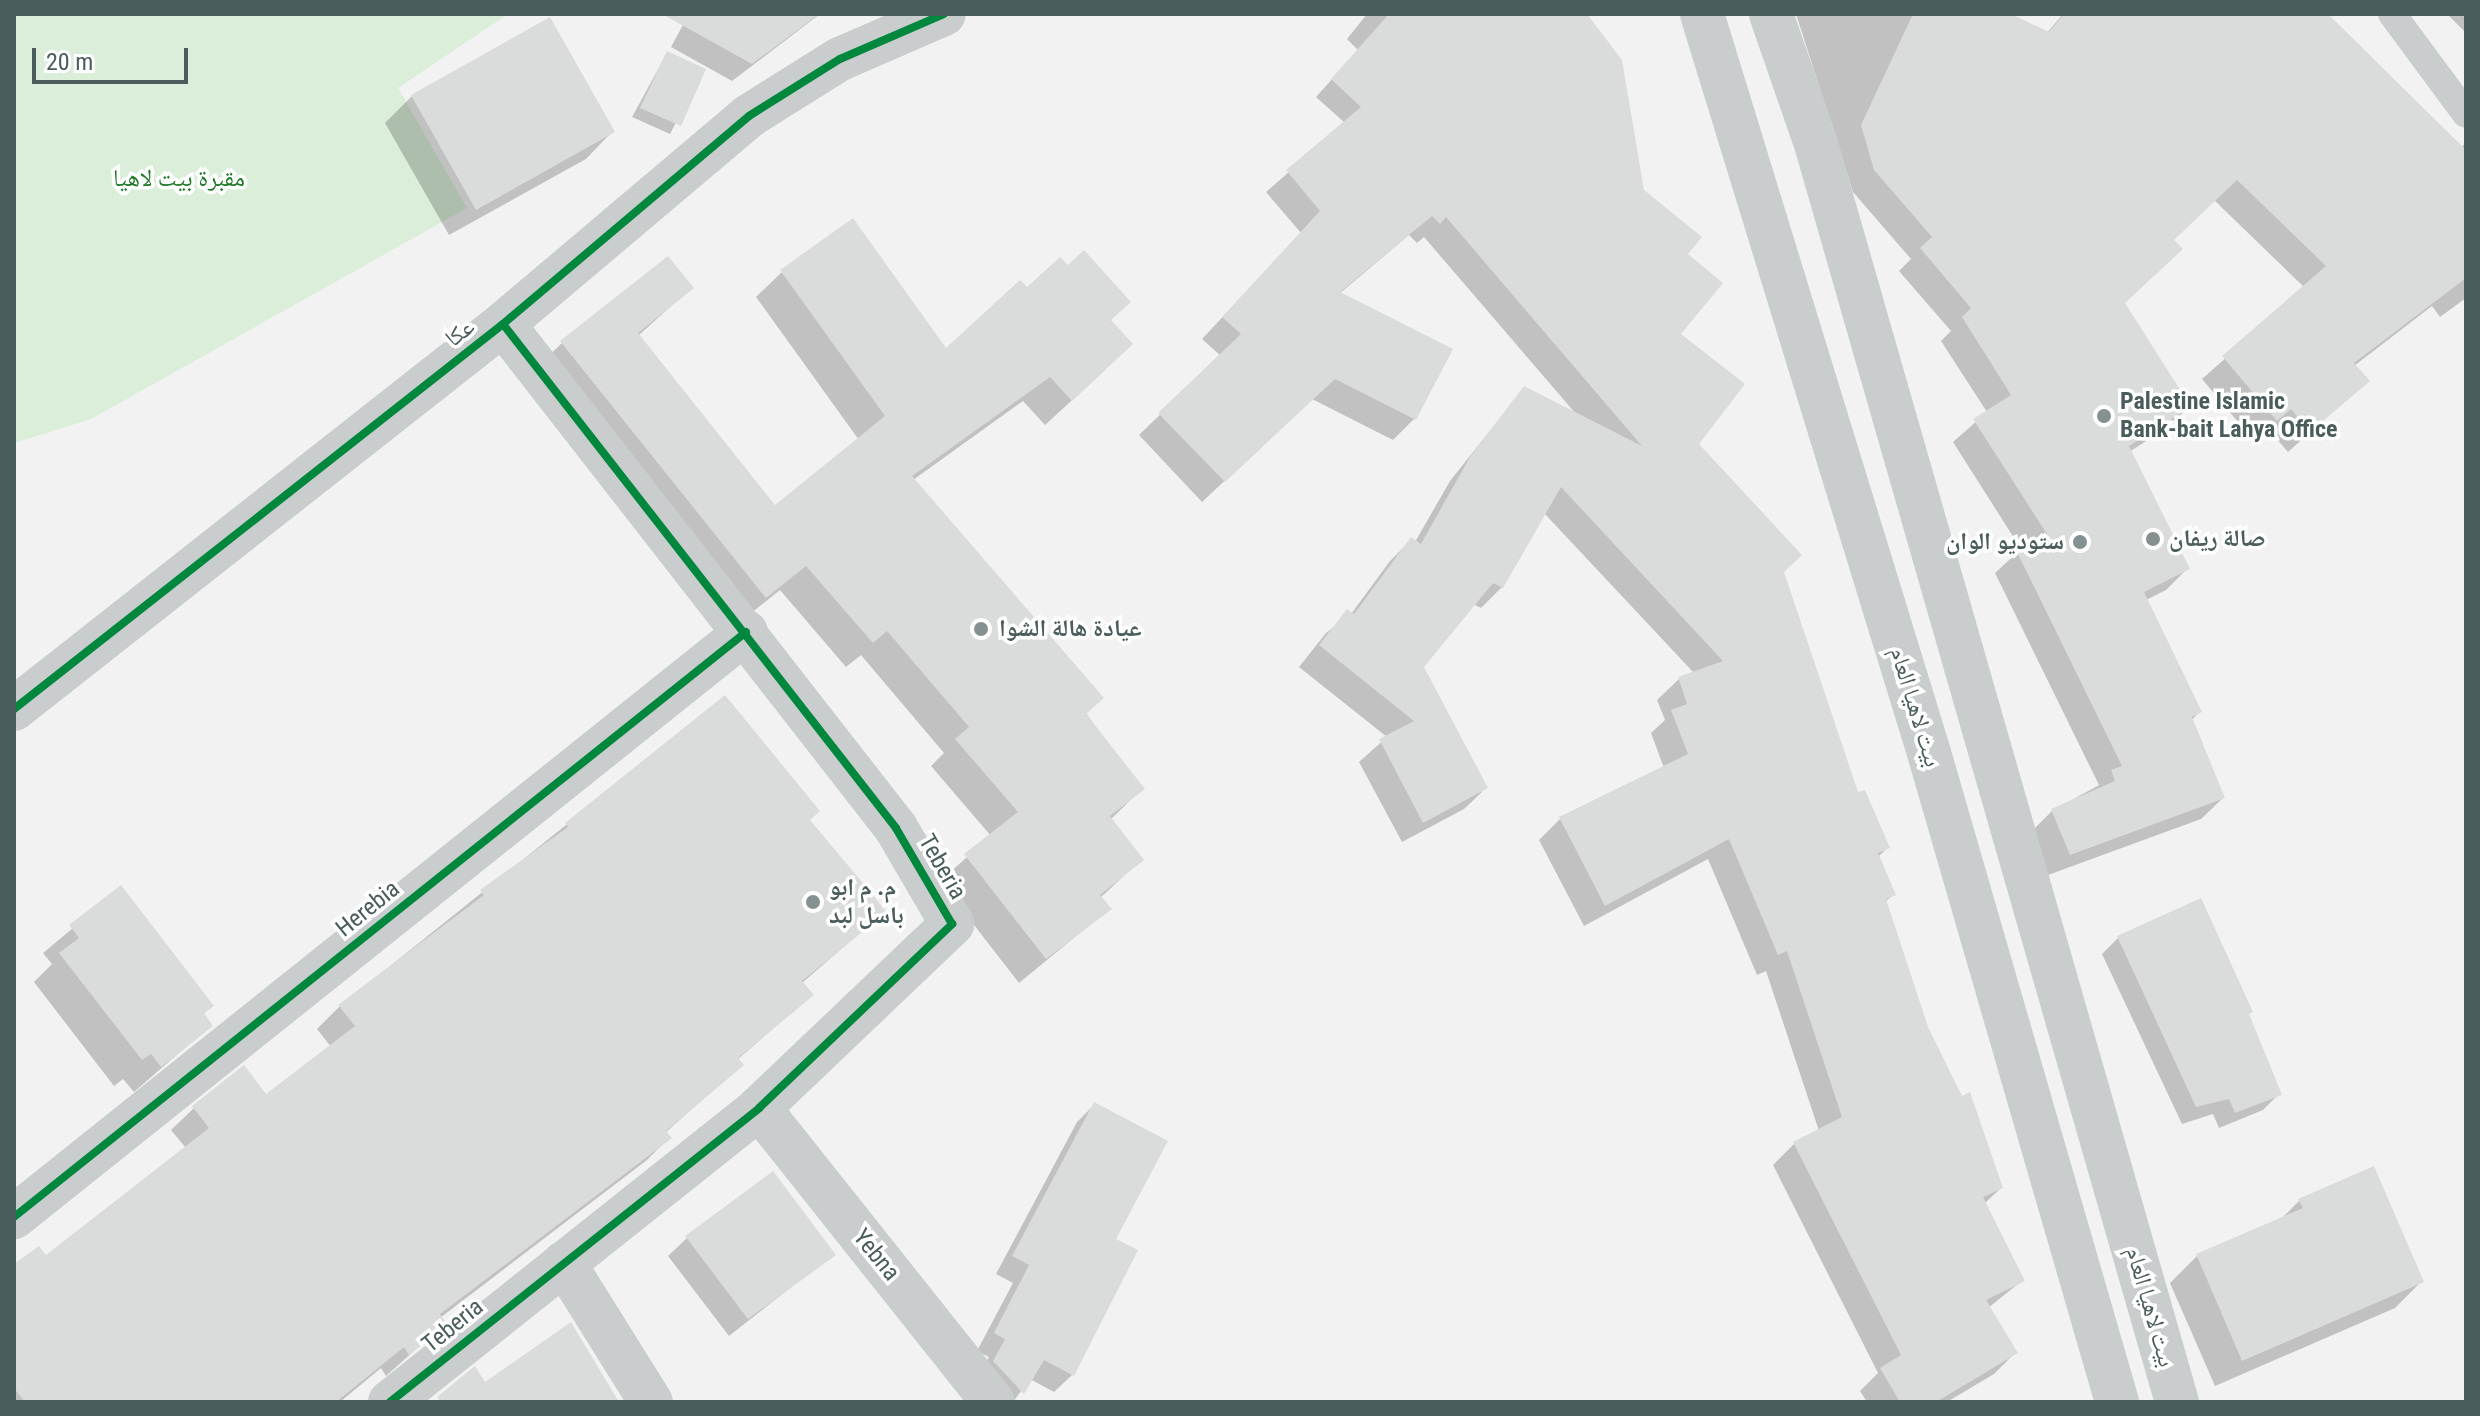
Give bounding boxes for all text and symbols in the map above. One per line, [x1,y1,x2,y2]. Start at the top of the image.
scale bar [36,32,192,82]
text: 20 m [46,48,93,76]
park label: مقبرة بيت لاهيا [113,165,245,193]
street label: عكا [440,313,480,353]
place label: Palestine Islamic Bank-bait Lahya Office [2120,388,2337,444]
marker: Palestine Islamic Bank-bait Lahya Office [2095,407,2113,425]
place label: صالة ريفان [2169,525,2265,553]
place label: ستوديو الوان [1946,528,2064,556]
marker: صالة ريفان [2144,530,2162,548]
marker: ستوديو الوان [2071,533,2089,551]
place label: عيادة هالة الشوا [999,615,1142,643]
marker: عيادة هالة الشوا [970,618,992,640]
street label: بيت لاهيا العام [1883,644,1947,770]
street label: Teberia [912,829,972,905]
place label: م. م ابو باسل لبد [829,874,904,930]
street label: Herebia [330,875,406,943]
marker: م. م ابو باسل لبد [804,893,822,911]
street label: Yebna [847,1223,905,1287]
street label: بيت لاهيا العام [2119,1244,2181,1370]
street label: Teberia [417,1293,489,1359]

